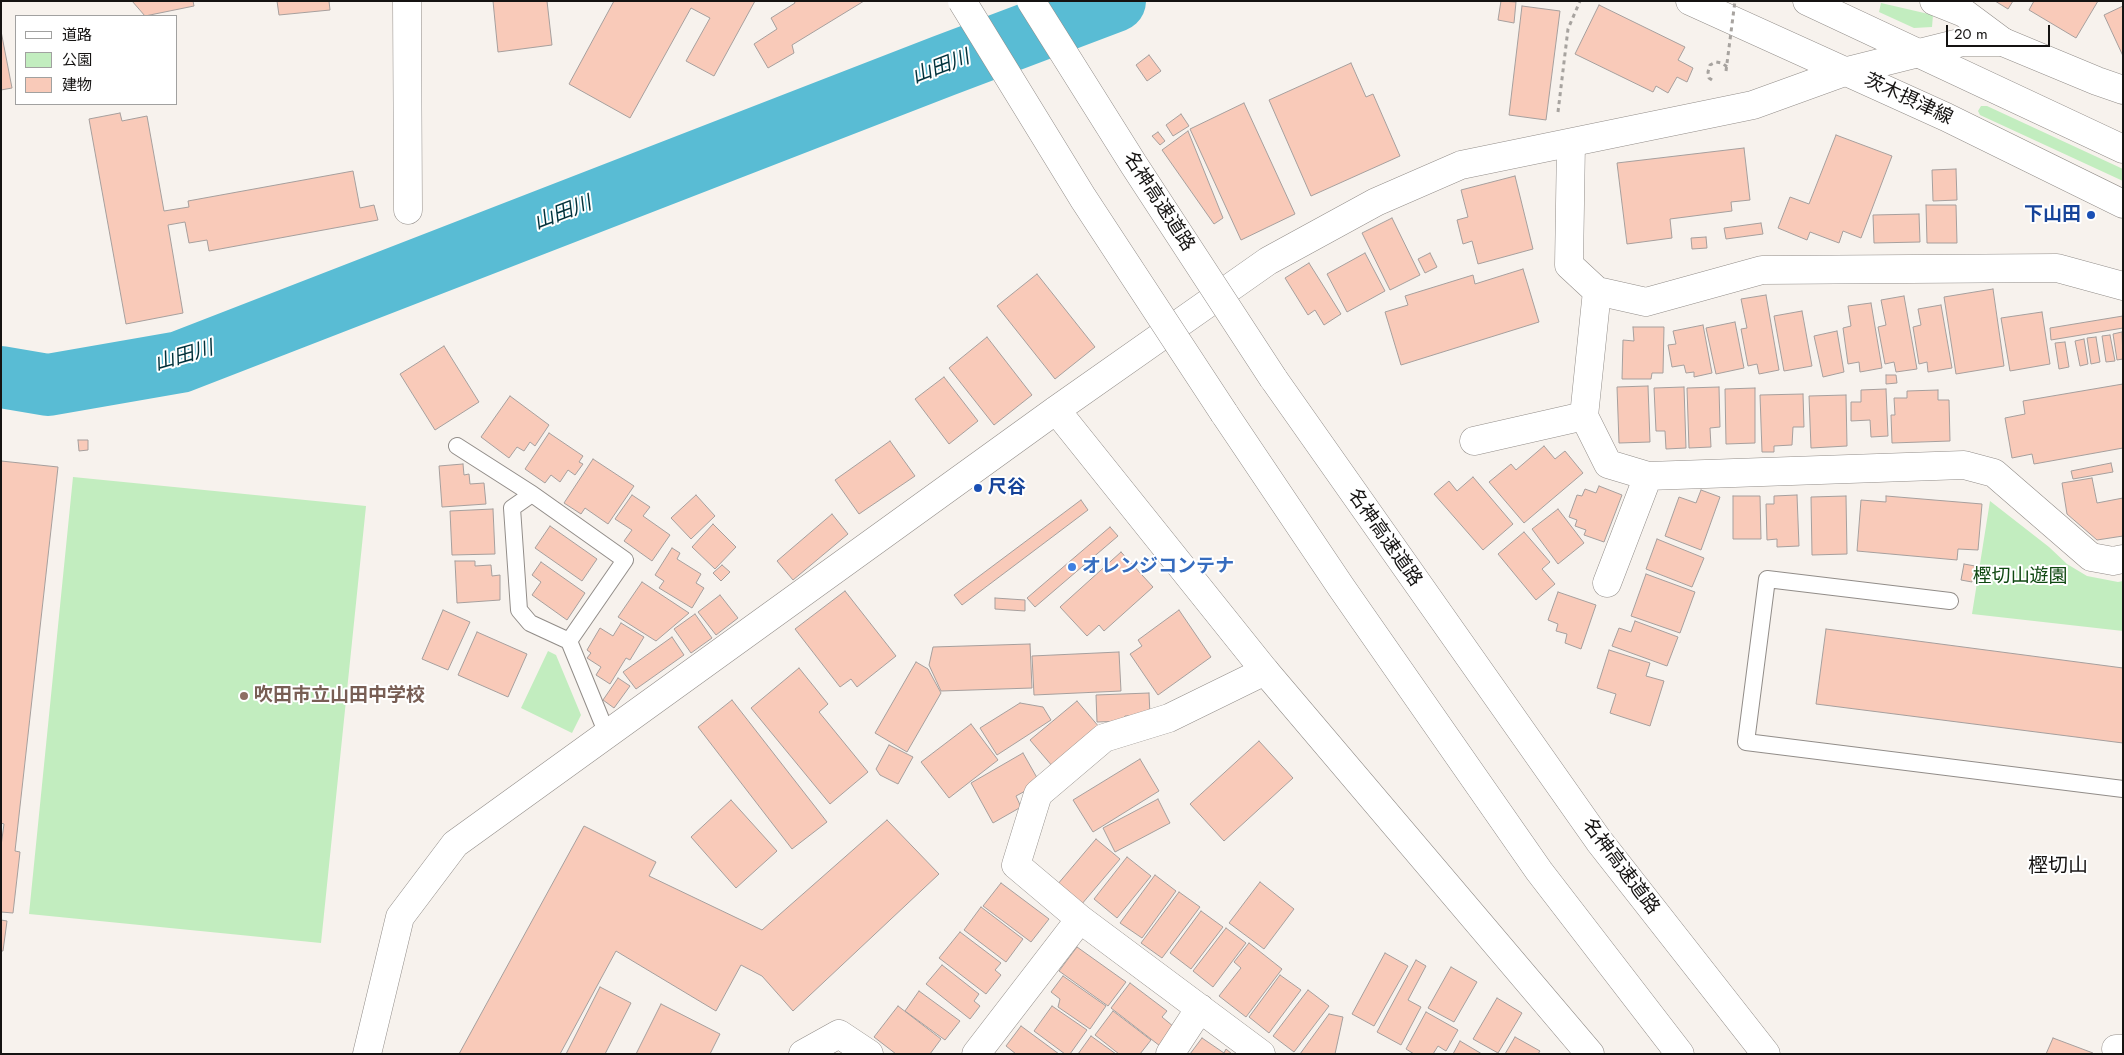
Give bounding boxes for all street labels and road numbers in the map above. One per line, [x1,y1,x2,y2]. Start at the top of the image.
street label: 茨木摂津線 [1860,70,1956,130]
street label: 名神高速道路 [1117,148,1199,256]
street label: 名神高速道路 [1342,485,1426,591]
street label: 名神高速道路 [1577,815,1663,919]

